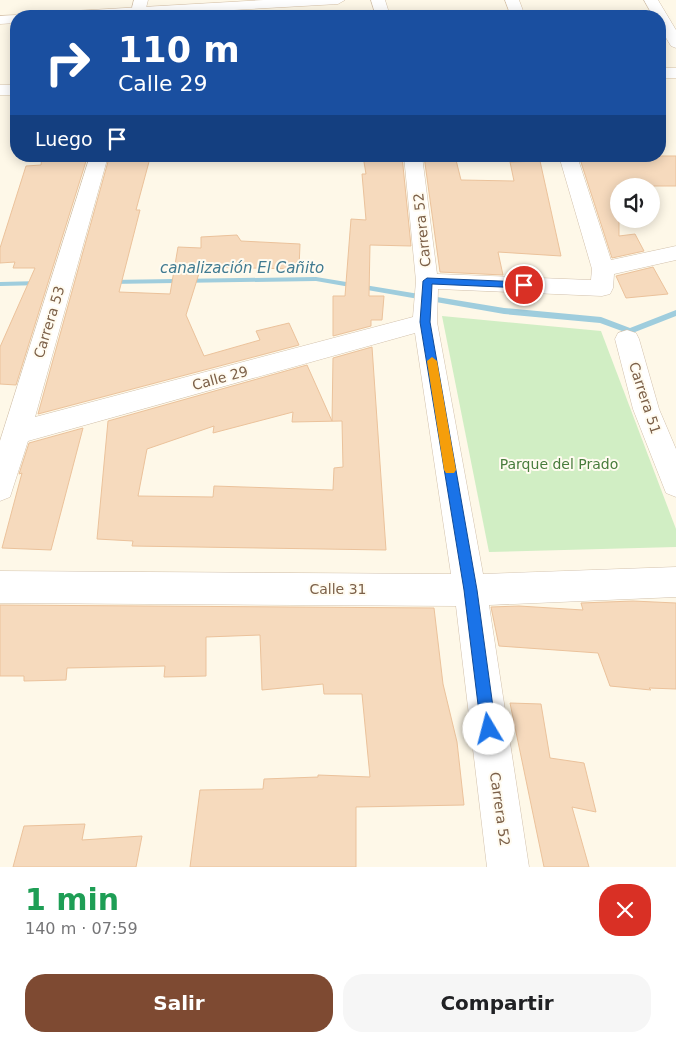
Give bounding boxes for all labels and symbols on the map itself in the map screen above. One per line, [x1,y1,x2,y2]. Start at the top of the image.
street label: Carrera 52 [410,192,434,268]
water label: canalización El Cañito [160,259,324,277]
pin [503,264,545,306]
street label: Carrera 53 [30,284,68,360]
street label: Carrera 51 [626,360,664,436]
street label: Calle 29 [190,363,250,393]
park label: Parque del Prado [500,456,618,472]
street label: Calle 31 [309,581,367,597]
position arrow [462,702,514,754]
street label: Carrera 52 [487,771,513,847]

